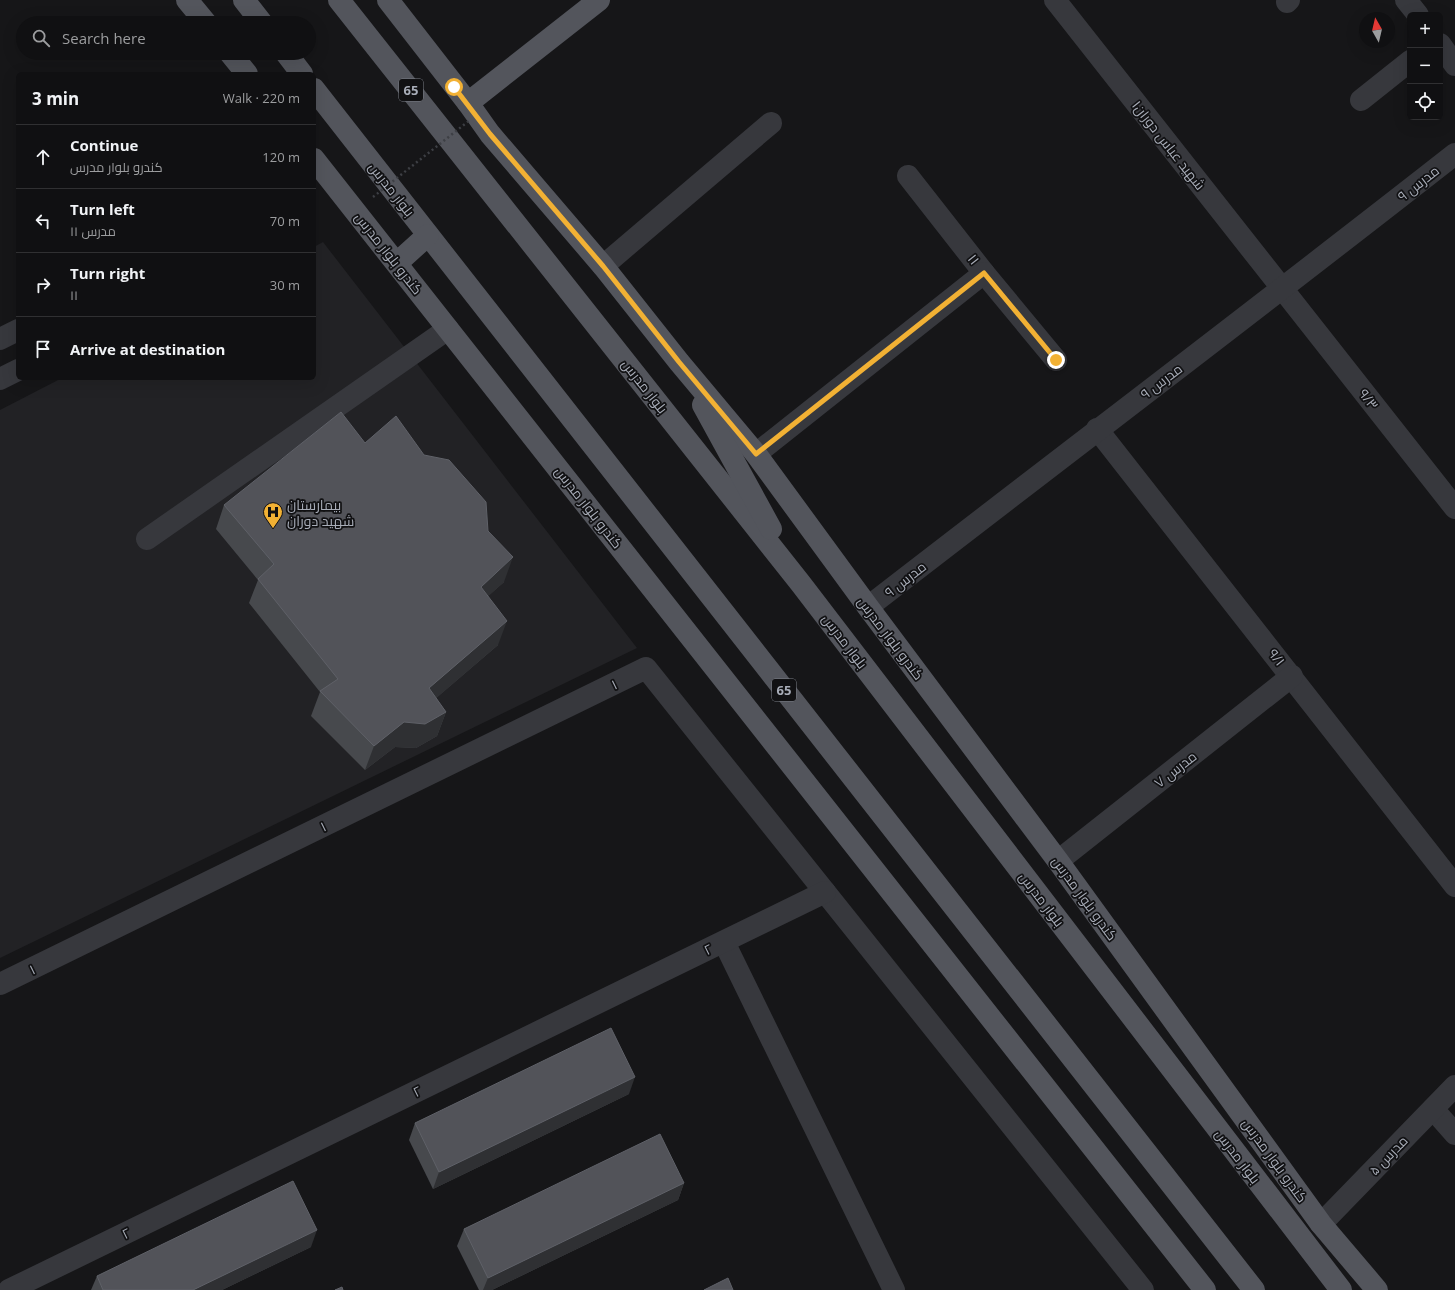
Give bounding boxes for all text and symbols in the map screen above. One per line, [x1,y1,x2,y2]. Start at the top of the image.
north arrow [1359,12,1395,48]
map controls [1407,12,1443,120]
button: + [1407,12,1443,48]
search box [16,16,316,60]
icon: search [30,27,52,49]
text: Search here [62,28,146,48]
button: − [1407,48,1443,84]
route start [445,78,463,96]
road number: 65 [399,79,423,101]
button: locate [1407,84,1443,120]
text: 3 min [32,87,79,110]
text: Walk · 220 m [223,89,300,107]
street label: شهید عباس دوران۱ [1128,96,1210,194]
text: Continue [70,135,138,155]
icon: ahead [32,146,54,168]
text: 120 m [262,148,300,166]
text: کندرو بلوار مدرس [70,158,163,176]
street label: بلوار مدرس [365,158,419,220]
street label: مدرس ۹ [1393,161,1443,205]
text: Turn left [70,199,135,219]
street label: کندرو بلوار مدرس [351,208,427,298]
icon: left [32,210,54,232]
text: 70 m [270,212,300,230]
text: مدرس ۱۱ [70,222,116,240]
street label: ۱۱ [964,250,984,268]
text: Turn right [70,263,145,283]
icon: right [32,274,54,296]
text: 30 m [270,276,300,294]
text: ۱۱ [70,286,78,304]
icon: arrive [32,338,54,360]
text: Arrive at destination [70,339,225,359]
route end [1047,351,1065,369]
street label: بلوار مدرس [618,355,672,417]
street label: مدرس ۹ [1136,359,1186,403]
street label: ۹/۳ [1355,385,1383,413]
street label: کندرو بلوار مدرس [551,462,627,552]
place label: بیمارستان شهید دوران [287,495,354,530]
hospital icon: بیمارستان شهید دوران [262,501,284,529]
street label: مدرس ۹ [880,557,930,601]
street label: کندرو بلوار مدرس [853,592,929,684]
street label: بلوار مدرس [818,610,872,672]
street label: ۹/۱ [1264,645,1290,669]
street label: ۱ [608,675,620,693]
road number: 65 [772,679,796,701]
street label: مدرس ۷ [1150,746,1200,792]
street label: ۱ [317,817,329,835]
street label: کندرو بلوار مدرس [1048,852,1122,944]
street label: بلوار مدرس [1015,868,1069,930]
street label: ۲ [701,939,715,959]
street label: ۱ [26,960,38,978]
street label: ۲ [410,1081,424,1101]
street label: کندرو بلوار مدرس [1238,1114,1312,1206]
street label: بلوار مدرس [1211,1125,1265,1187]
street label: مدرس ۵ [1364,1131,1412,1179]
street label: ۲ [119,1223,133,1243]

